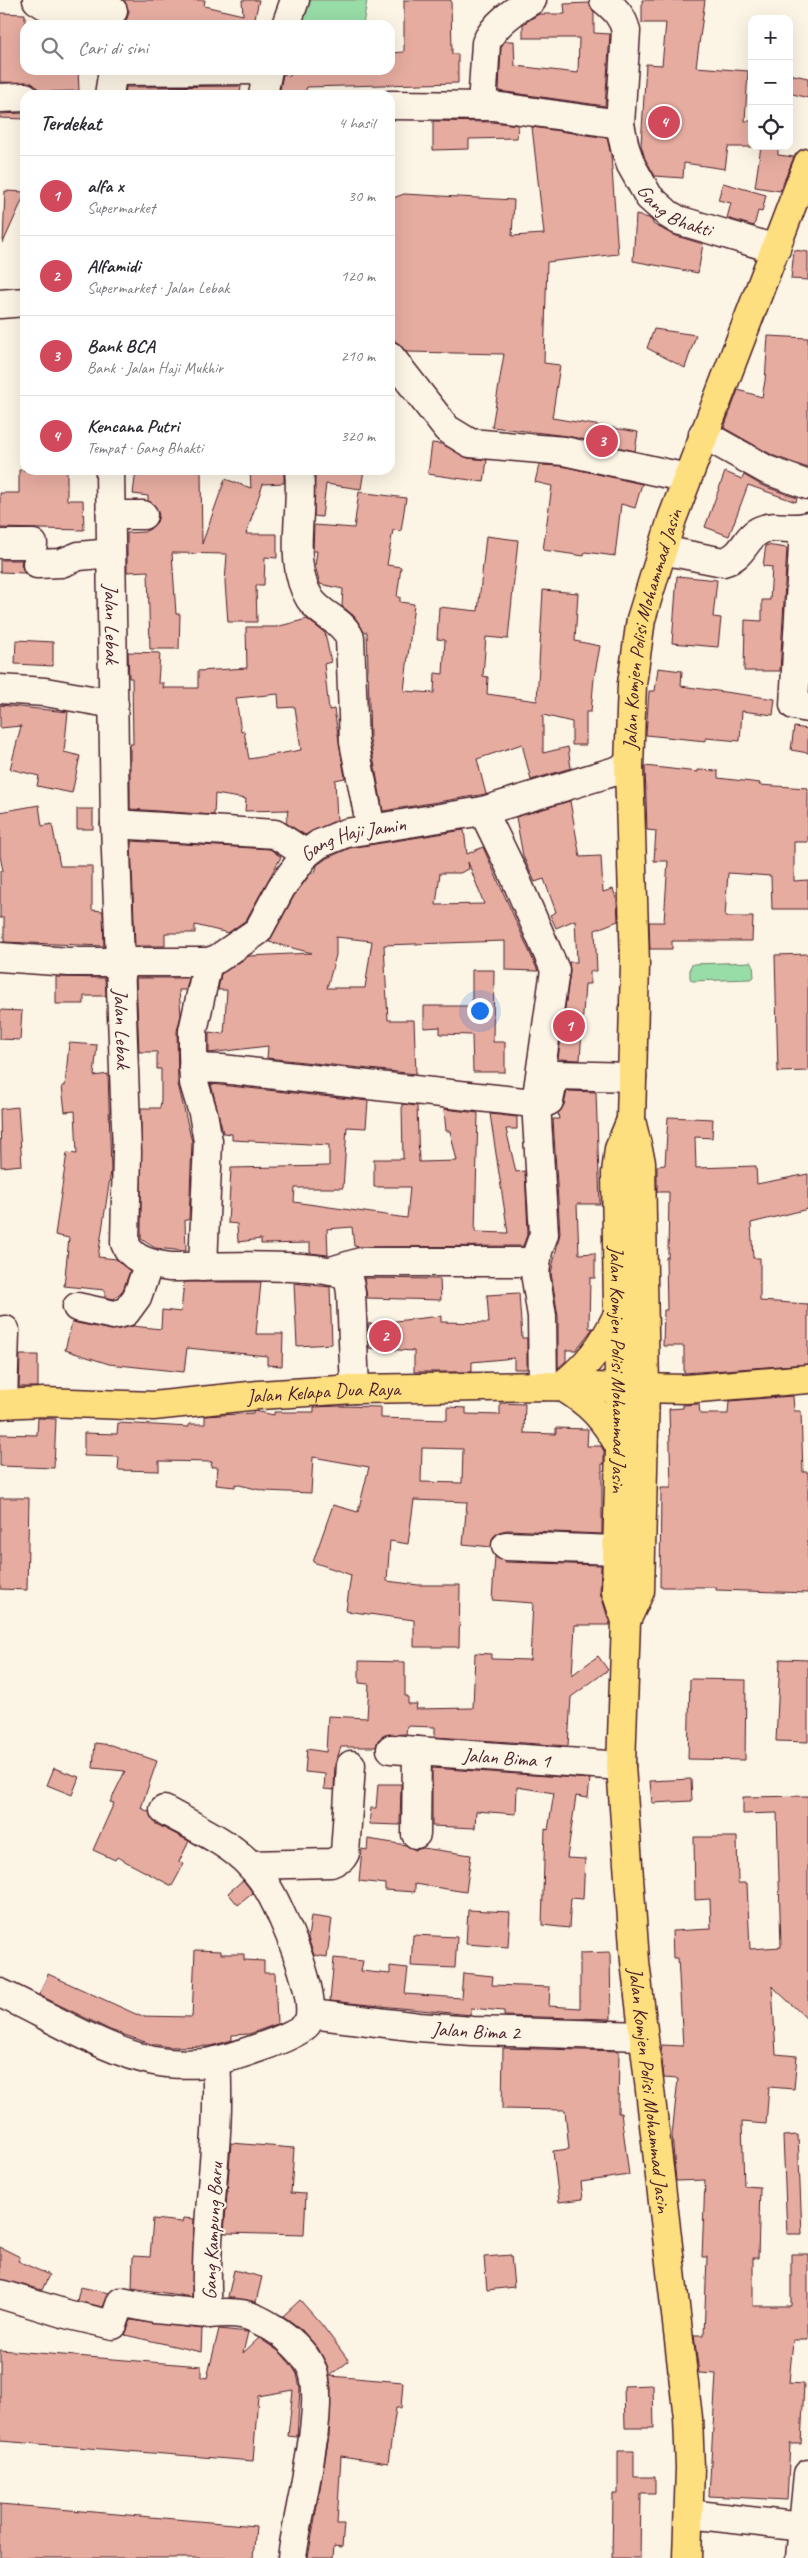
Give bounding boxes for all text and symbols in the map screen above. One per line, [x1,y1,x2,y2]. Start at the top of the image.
map controls [748,15,793,150]
button: + [748,15,793,60]
search box [20,20,395,75]
icon: search [38,34,66,62]
text: Cari di sini [78,36,148,60]
button: − [748,60,793,105]
pin: 4 [648,103,680,141]
button: locate [748,105,793,150]
text: Terdekat [40,110,101,136]
text: 4 hasil [338,113,375,133]
text: alfa x [87,174,123,198]
street label: Gang Bhakti [632,180,717,243]
text: 1 [52,186,60,206]
text: 30 m [348,186,375,206]
text: Supermarket [87,198,155,218]
text: Alfamidi [87,254,140,278]
text: 2 [52,266,60,286]
text: 120 m [341,266,375,286]
text: Supermarket · Jalan Lebak [87,278,229,298]
text: Bank BCA [87,334,155,358]
text: 3 [52,346,60,366]
text: 210 m [341,346,375,366]
text: Bank · Jalan Haji Mukhir [87,358,223,378]
text: Kencana Putri [87,414,179,438]
pin: 3 [586,422,618,460]
text: 4 [52,426,60,446]
text: 320 m [341,426,375,446]
text: Tempat · Gang Bhakti [87,438,203,458]
street label: Jalan Komjen Polisi Mohammad Jasin [618,504,688,751]
street label: Jalan Lebak [99,583,125,666]
street label: Gang Haji Jamin [295,811,409,867]
street label: Jalan Lebak [108,988,136,1071]
your location [467,998,493,1024]
pin: 1 [553,1007,585,1045]
street label: Jalan Komjen Polisi Mohammad Jasin [604,1245,632,1494]
pin: 2 [369,1317,401,1355]
street label: Jalan Kelapa Dua Raya [244,1376,402,1409]
street label: Jalan Bima 1 [461,1742,552,1774]
street label: Jalan Komjen Polisi Mohammad Jasin [623,1965,676,2215]
street label: Jalan Bima 2 [430,2016,522,2045]
street label: Gang Kampung Baru [196,2160,229,2300]

